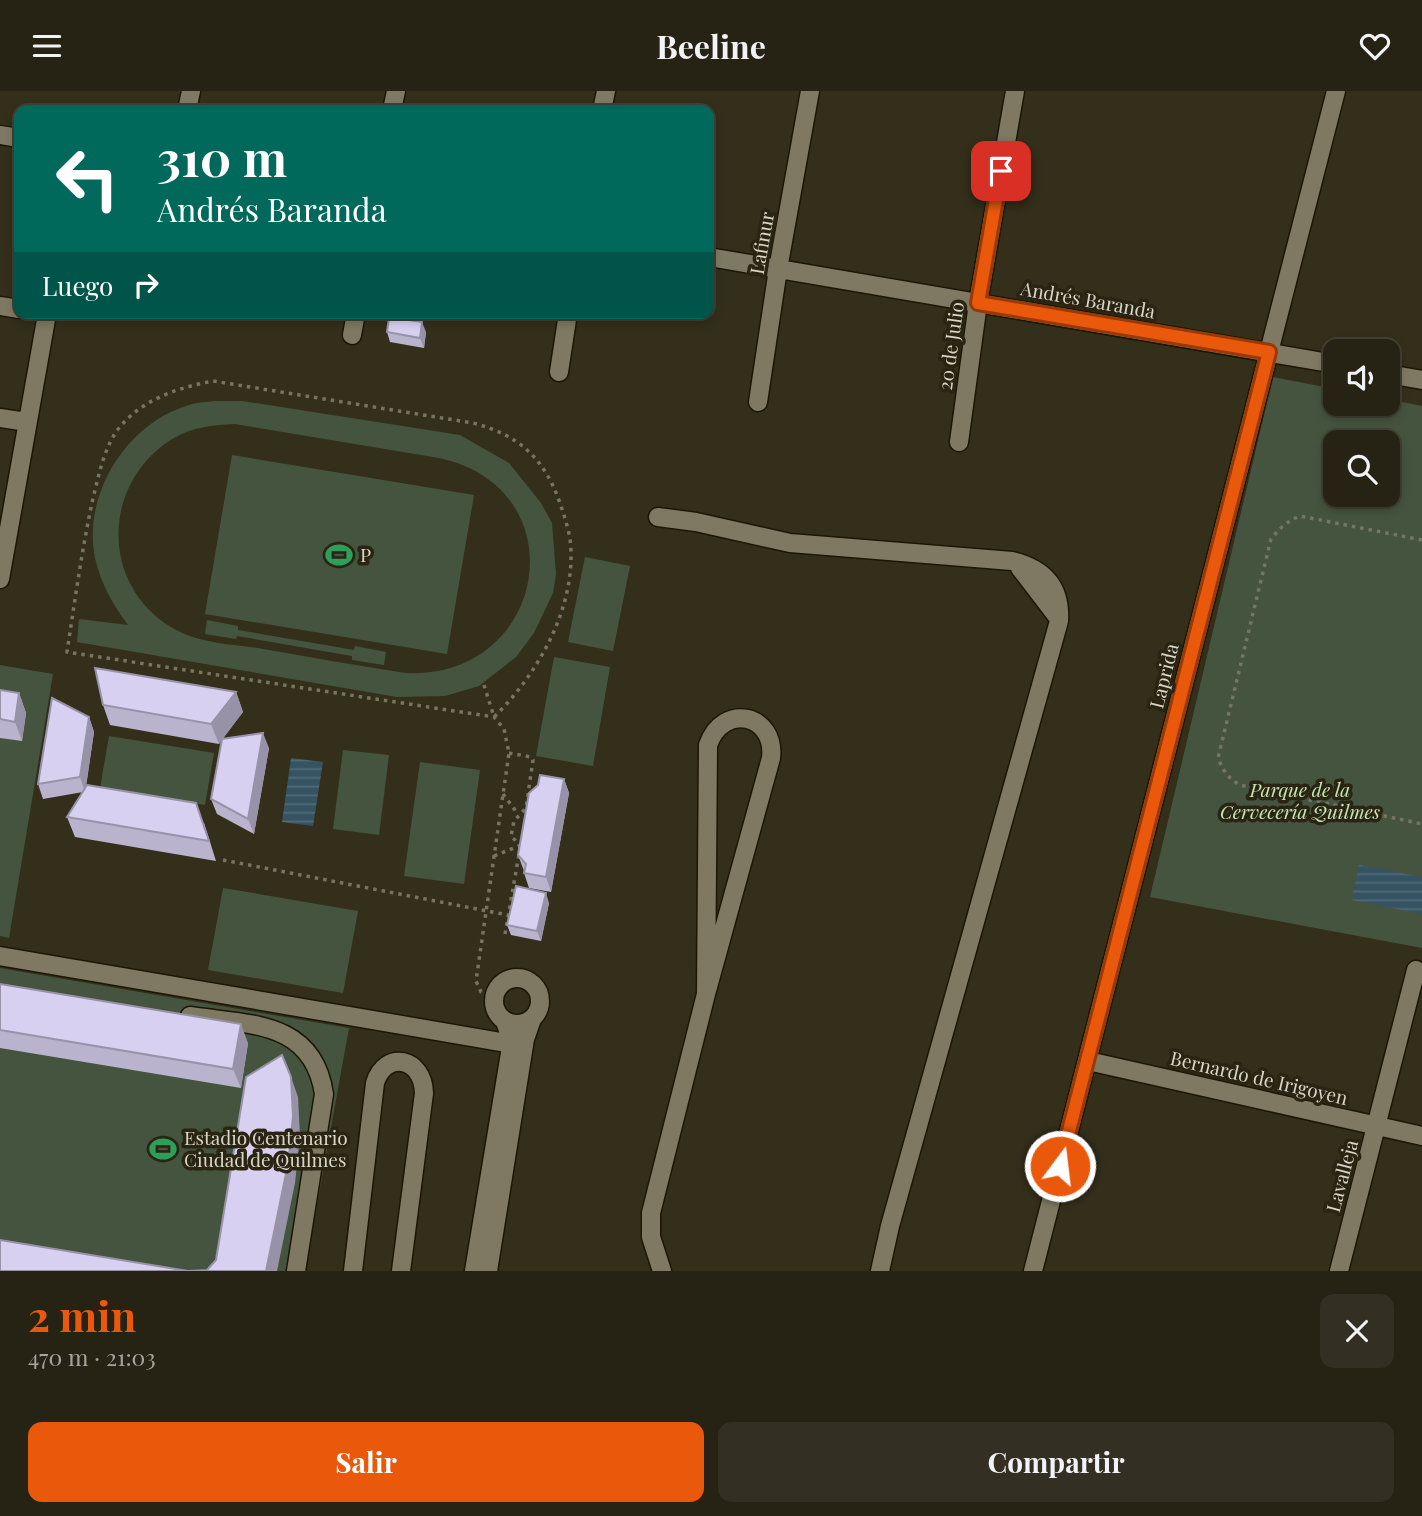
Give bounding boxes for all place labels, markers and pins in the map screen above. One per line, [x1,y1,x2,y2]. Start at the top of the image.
pin [971,141,1031,201]
sports icon: P [324,540,354,570]
place label: P [360,541,371,567]
place label: Estadio Centenario Ciudad de Quilmes [184,1124,348,1172]
sports icon: Estadio Centenario Ciudad de Quilmes [148,1134,178,1164]

